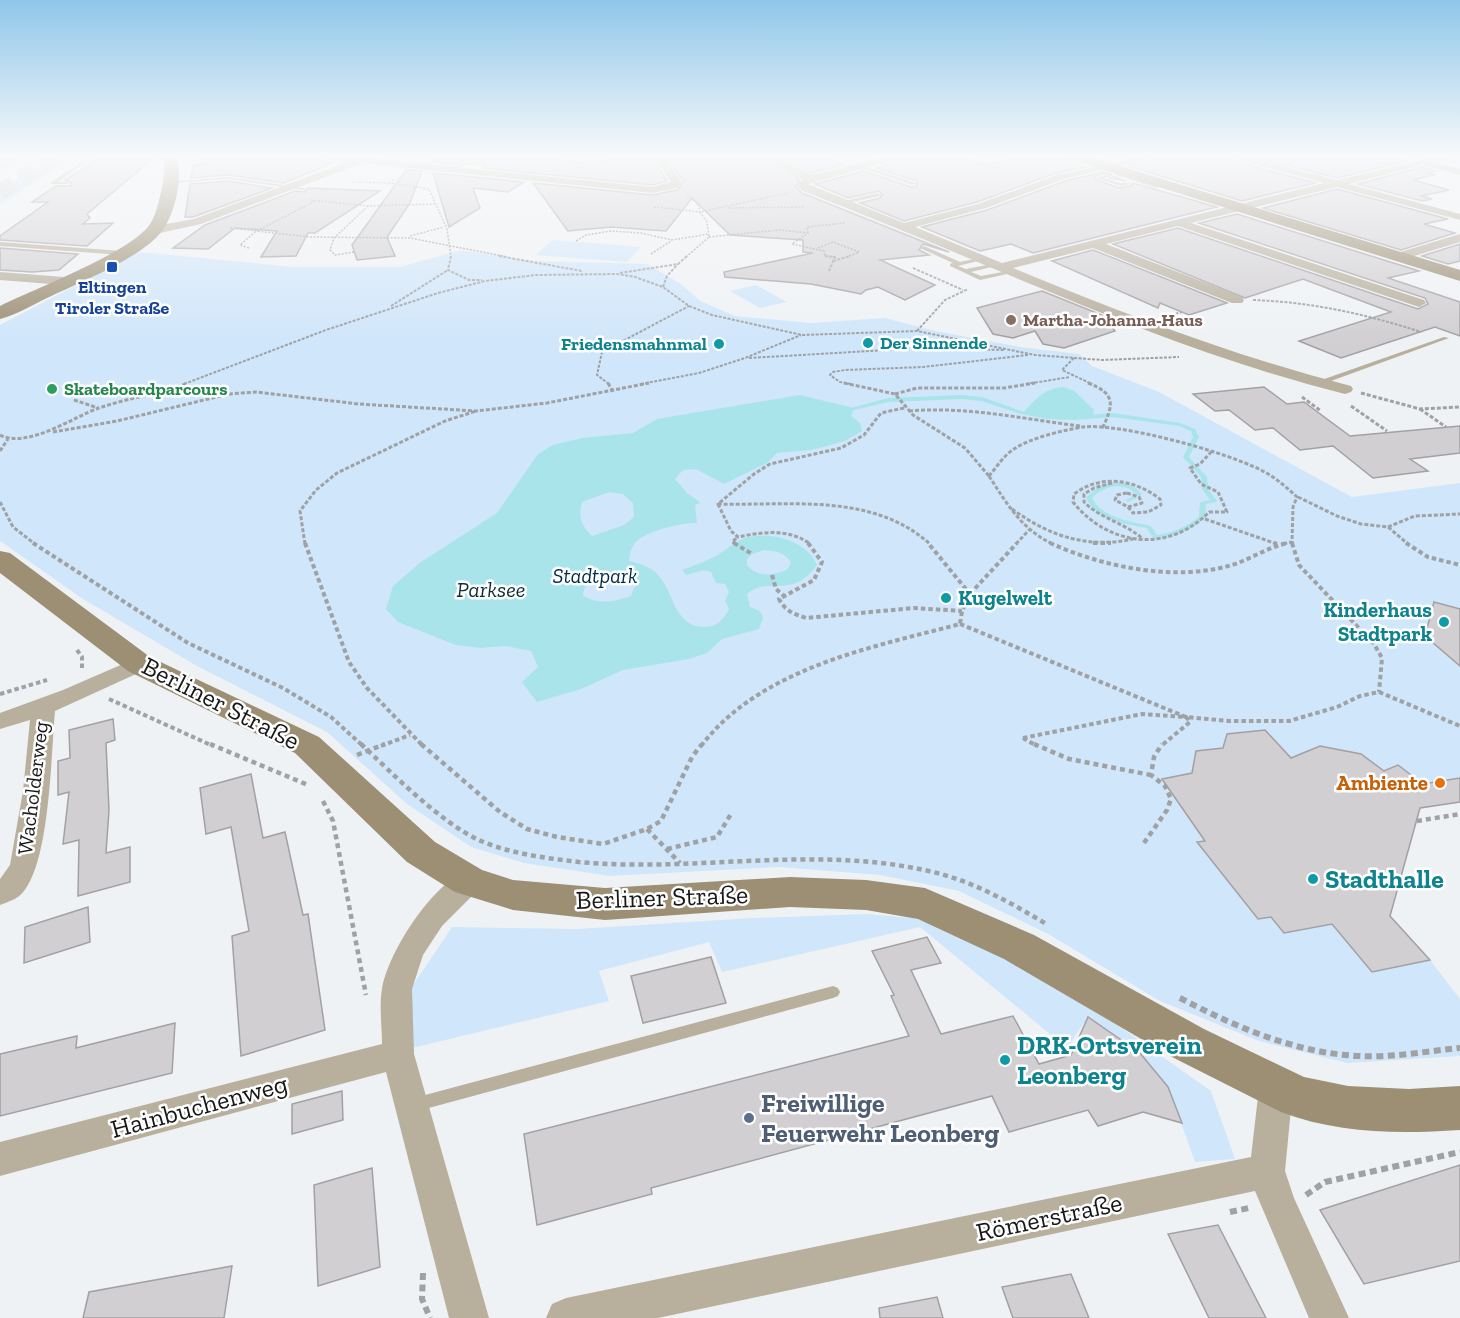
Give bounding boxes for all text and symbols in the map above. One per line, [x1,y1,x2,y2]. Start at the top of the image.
marker: Eltingen Tiroler Straße [105,260,119,274]
place label: Eltingen Tiroler Straße [55,276,170,319]
place label: Martha-Johanna-Haus [1023,309,1203,331]
marker: Martha-Johanna-Haus [1004,313,1018,327]
place label: Der Sinnende [880,332,988,354]
place label: Friedensmahnmal [561,333,707,355]
marker: Der Sinnende [861,336,875,350]
marker: Friedensmahnmal [712,337,726,351]
place label: Skateboardparcours [64,378,228,400]
marker: Skateboardparcours [45,382,59,396]
park label: Stadtpark [553,563,637,588]
water label: Parksee [457,576,525,603]
place label: Kugelwelt [958,585,1053,610]
marker: Kugelwelt [939,591,953,605]
place label: Kinderhaus Stadtpark [1323,597,1432,646]
marker: Kinderhaus Stadtpark [1437,615,1451,629]
street label: Berliner Straße [137,650,305,756]
street label: Wacholderweg [12,719,53,856]
place label: Ambiente [1336,770,1428,795]
marker: Ambiente [1433,776,1447,790]
place label: Stadthalle [1325,863,1444,895]
marker: Stadthalle [1306,872,1320,886]
street label: Berliner Straße [575,878,749,916]
place label: DRK-Ortsverein Leonberg [1017,1029,1202,1091]
marker: DRK-Ortsverein Leonberg [998,1053,1012,1067]
street label: Hainbuchenweg [107,1067,291,1145]
place label: Freiwillige Feuerwehr Leonberg [761,1087,1000,1149]
marker: Freiwillige Feuerwehr Leonberg [742,1111,756,1125]
street label: Römerstraße [973,1186,1125,1248]

